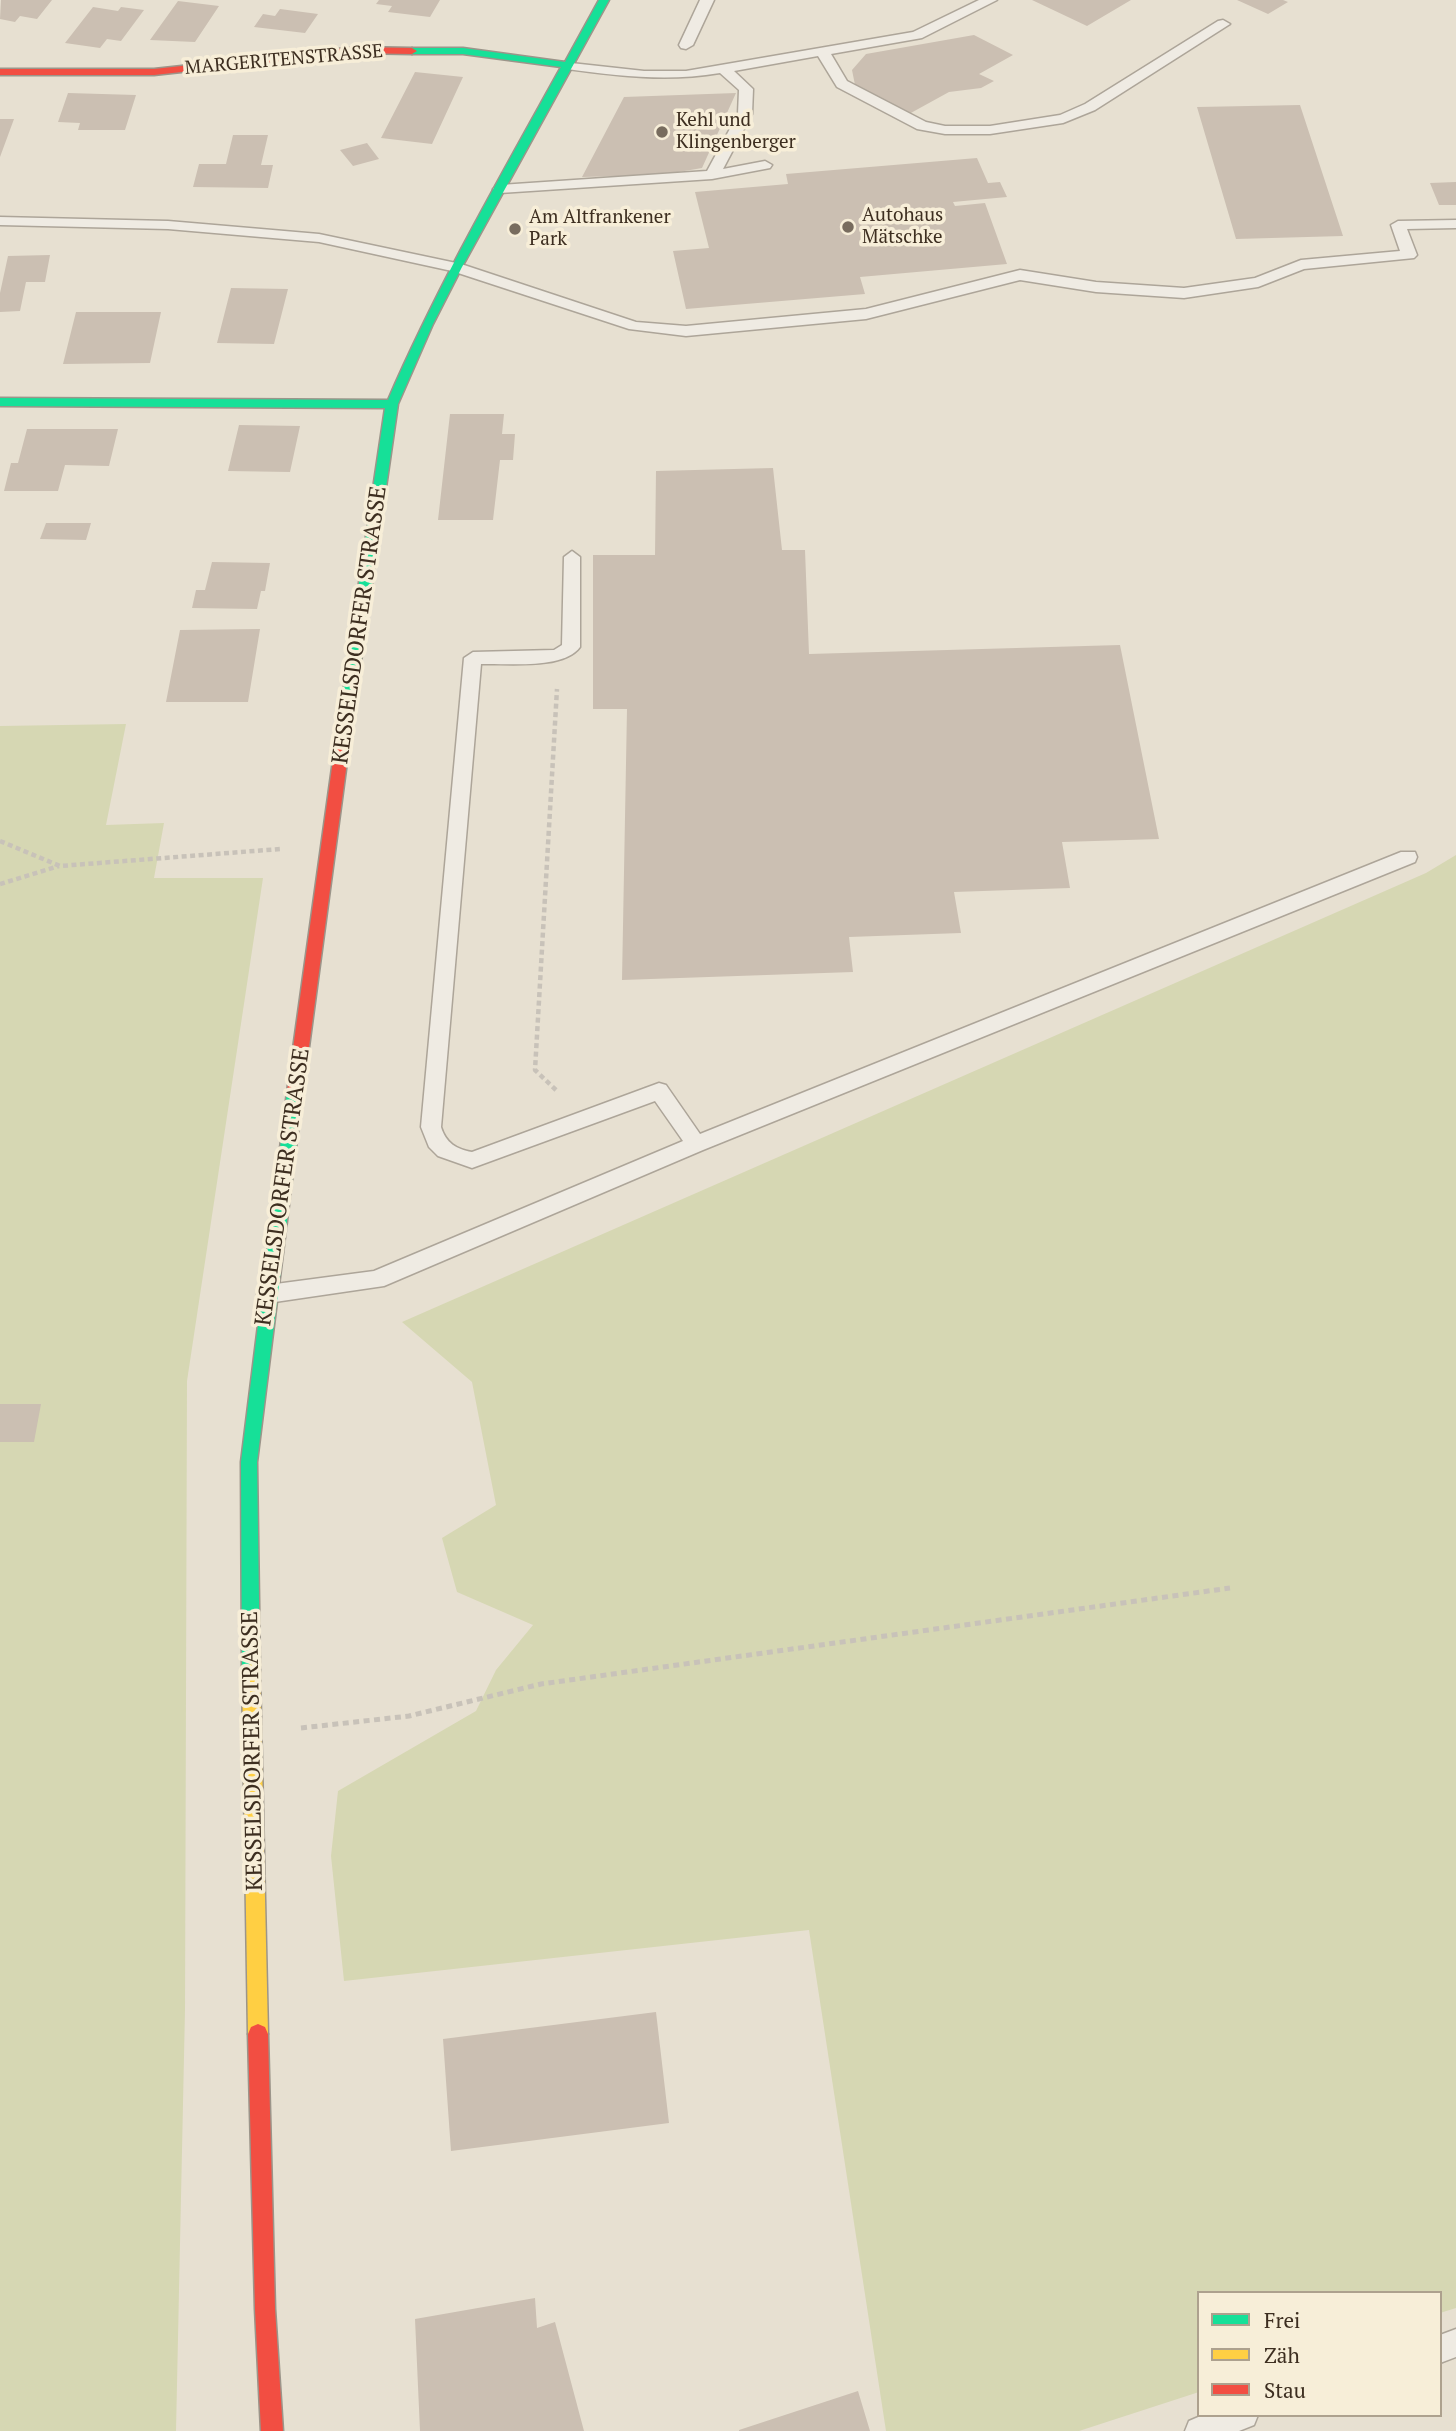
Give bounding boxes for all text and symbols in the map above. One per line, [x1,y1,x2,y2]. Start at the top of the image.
street label: MARGERITENSTRASSE [184,40,384,80]
place label: Kehl und Klingenberger [676,110,796,154]
marker: Kehl und Klingenberger [654,124,670,140]
place label: Autohaus Mätschke [862,205,943,249]
place label: Am Altfrankener Park [529,207,671,251]
marker: Autohaus Mätschke [840,219,856,235]
marker: Am Altfrankener Park [507,221,523,237]
street label: KESSELSDORFER STRASSE [327,484,393,766]
street label: KESSELSDORFER STRASSE [250,1046,316,1328]
street label: KESSELSDORFER STRASSE [237,1611,269,1891]
legend [1197,2291,1442,2417]
text: Frei [1264,2306,1300,2334]
text: Zäh [1264,2341,1300,2369]
text: Stau [1264,2376,1306,2404]

